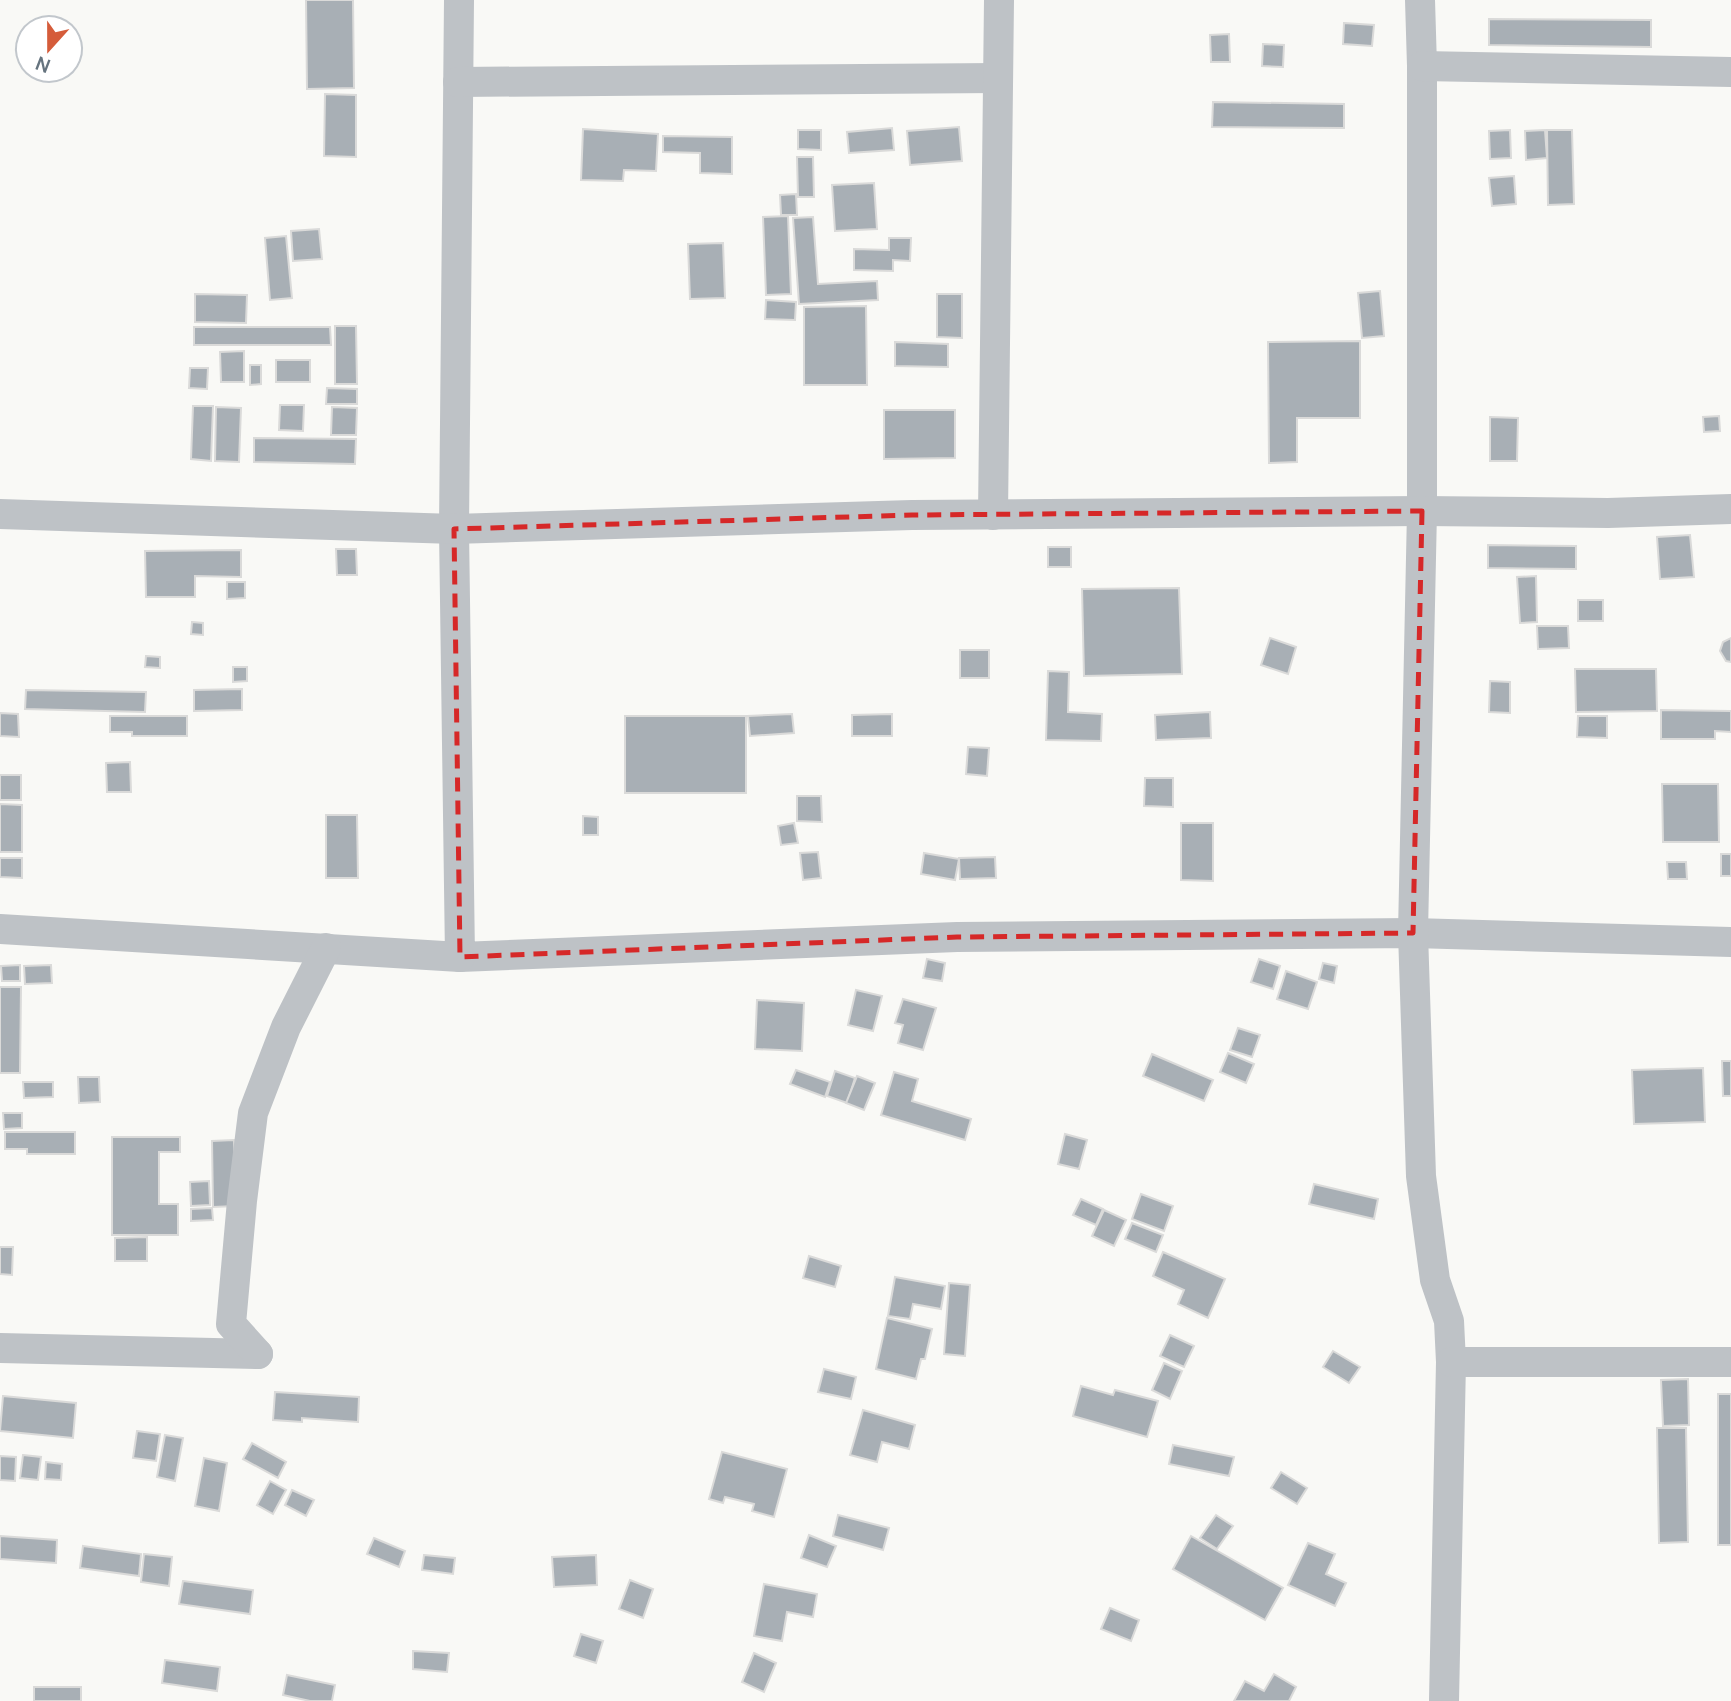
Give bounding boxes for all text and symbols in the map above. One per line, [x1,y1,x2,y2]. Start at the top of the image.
north arrow [14,14,84,84]
text: N [32,50,54,79]

